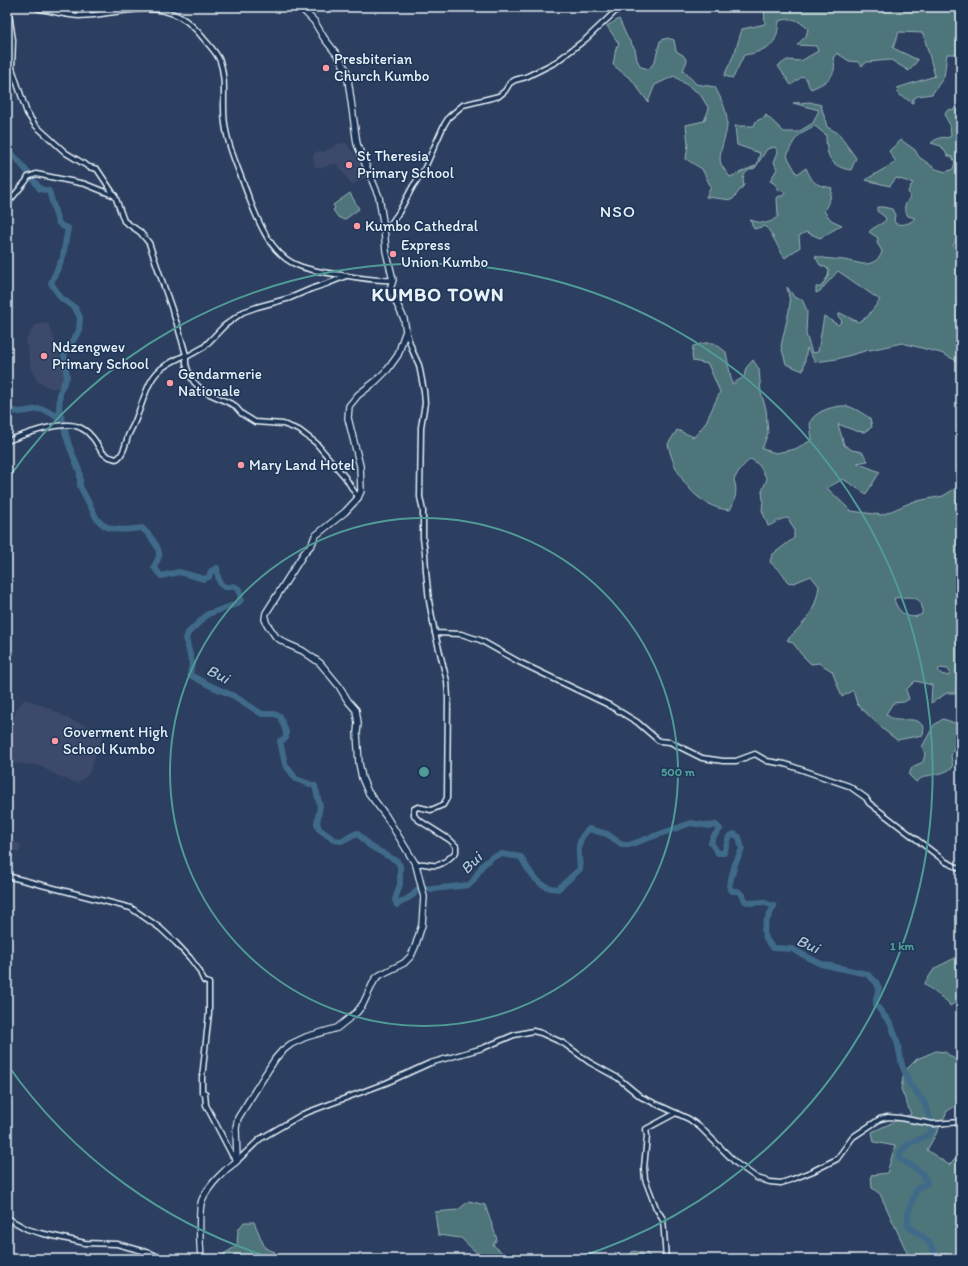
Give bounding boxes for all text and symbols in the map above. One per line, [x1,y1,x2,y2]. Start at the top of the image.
place label: Presbiterian Church Kumbo [334,50,429,85]
marker: Presbiterian Church Kumbo [321,63,331,73]
place label: St Theresia Primary School [357,147,455,182]
marker: St Theresia Primary School [344,160,354,170]
district label: NSO [600,201,636,221]
place label: Kumbo Cathedral [365,217,479,235]
marker: Kumbo Cathedral [352,221,362,231]
place label: Express Union Kumbo [401,236,488,271]
marker: Express Union Kumbo [388,249,398,259]
district label: KUMBO TOWN [371,283,505,306]
place label: Ndzengwev Primary School [52,338,150,373]
marker: Ndzengwev Primary School [39,351,49,361]
place label: Gendarmerie Nationale [178,365,262,400]
marker: Gendarmerie Nationale [165,378,175,388]
place label: Mary Land Hotel [249,456,356,474]
marker: Mary Land Hotel [236,460,246,470]
water label: Bui [203,660,234,688]
place label: Goverment High School Kumbo [63,723,168,758]
marker: Goverment High School Kumbo [50,736,60,746]
centre of rings [417,765,431,779]
text: 500 m [661,765,696,779]
water label: Bui [456,847,487,878]
water label: Bui [794,931,824,958]
text: 1 km [890,939,914,953]

